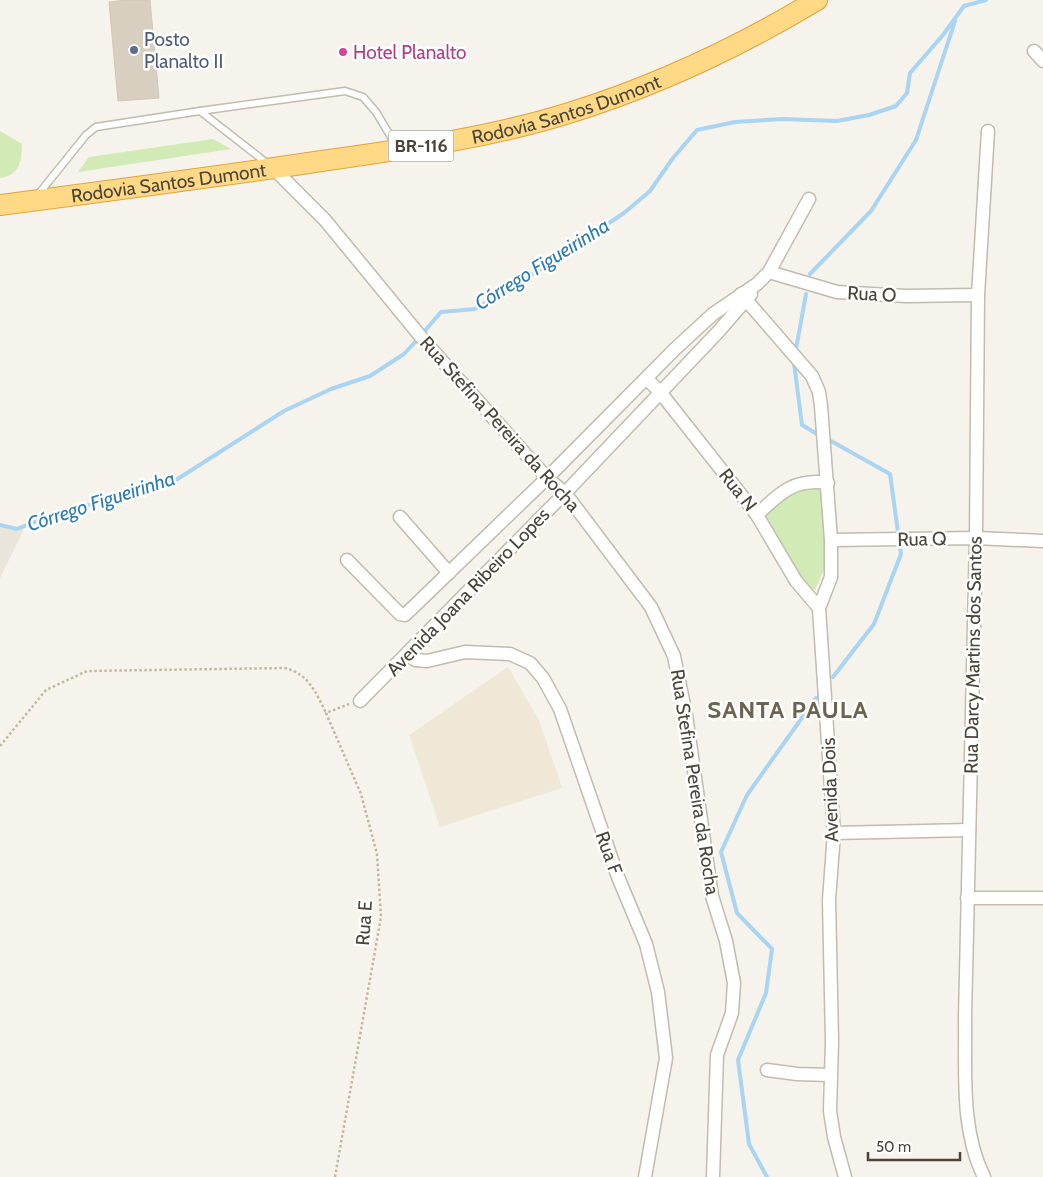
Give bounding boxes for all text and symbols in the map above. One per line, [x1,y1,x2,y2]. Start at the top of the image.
place label: Posto Planalto II [144,28,223,73]
place label: Hotel Planalto [353,41,467,64]
marker: Posto Planalto II [128,44,140,56]
marker: Hotel Planalto [337,46,349,58]
street label: Rodovia Santos Dumont [470,69,664,148]
road number: BR-116 [388,130,454,162]
street label: Rodovia Santos Dumont [70,158,268,207]
water label: Córrego Figueirinha [470,213,614,315]
street label: Rua O [847,281,897,307]
street label: Rua Stefina Pereira da Rocha [415,331,585,517]
street label: Rua N [714,464,762,516]
water label: Córrego Figueirinha [24,466,178,536]
street label: Avenida Joana Ribeiro Lopes [382,503,554,681]
street label: Rua Q [897,527,947,551]
street label: Rua Darcy Martins dos Santos [959,536,987,774]
street label: Rua Stefina Pereira da Rocha [666,667,724,897]
district label: SANTA PAULA [707,695,869,724]
street label: Avenida Dois [817,737,843,843]
street label: Rua F [591,828,627,878]
street label: Rua E [351,900,377,946]
scale bar [868,1130,960,1162]
text: 50 m [876,1138,911,1156]

